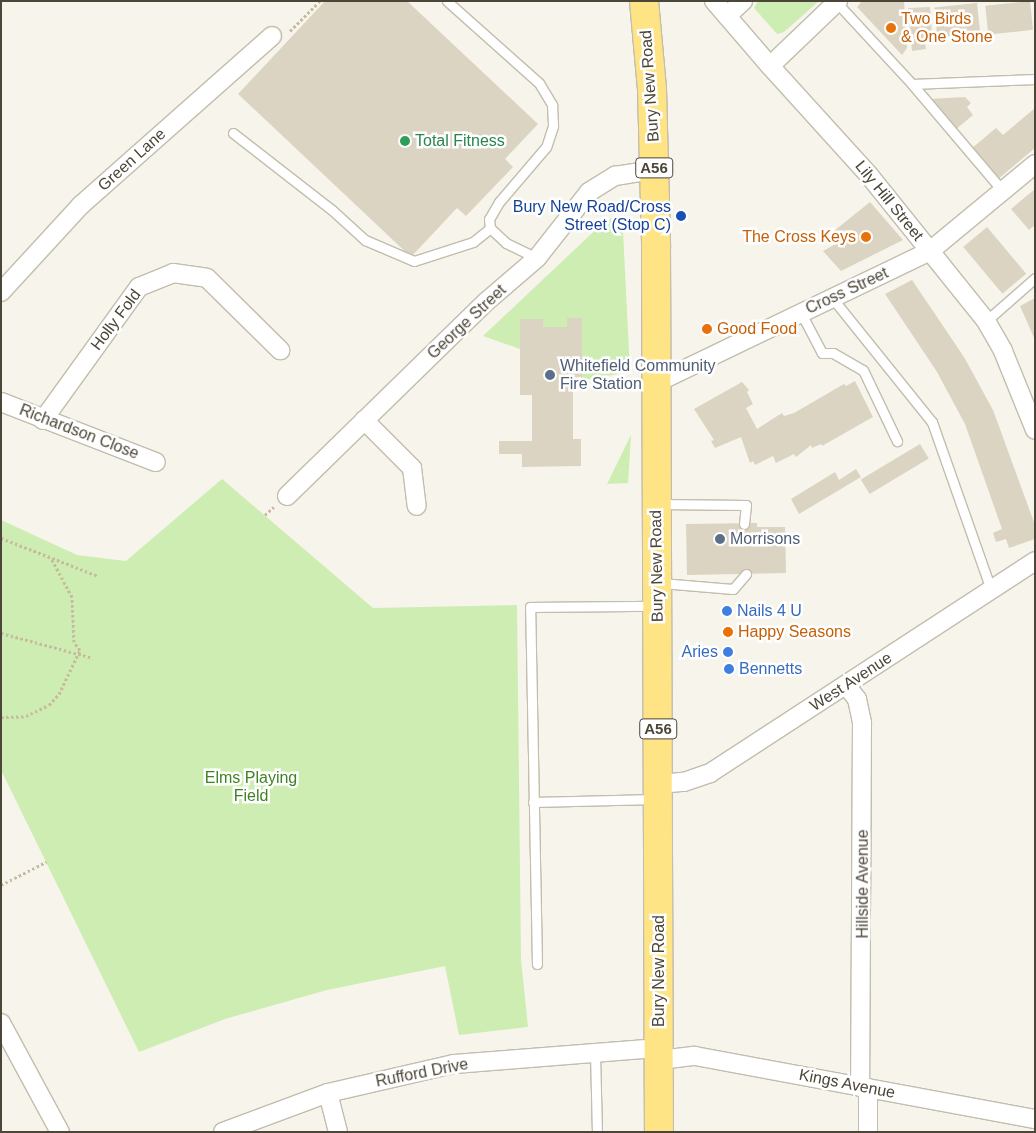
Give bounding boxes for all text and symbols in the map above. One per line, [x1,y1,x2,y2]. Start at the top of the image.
place label: Two Birds & One Stone [901,9,993,47]
marker: Two Birds & One Stone [885,22,897,34]
street label: Bury New Road [637,29,663,143]
street label: Green Lane [94,125,170,195]
place label: Total Fitness [415,131,505,151]
marker: Total Fitness [399,135,411,147]
road number: A56 [634,156,674,180]
street label: Lily Hill Street [851,157,927,245]
place label: Bury New Road/Cross Street (Stop C) [513,197,671,235]
marker: Bury New Road/Cross Street (Stop C) [675,210,687,222]
place label: The Cross Keys [742,227,856,247]
marker: The Cross Keys [860,231,872,243]
street label: Cross Street [803,264,891,318]
street label: George Street [424,281,510,363]
street label: Holly Fold [87,286,145,354]
place label: Good Food [717,319,797,339]
marker: Good Food [701,323,713,335]
place label: Whitefield Community Fire Station [560,356,716,394]
marker: Whitefield Community Fire Station [544,369,556,381]
street label: Richardson Close [17,400,141,464]
street label: Bury New Road [646,510,668,622]
place label: Morrisons [730,529,800,549]
marker: Morrisons [714,533,726,545]
place label: Nails 4 U [737,601,802,621]
marker: Nails 4 U [721,605,733,617]
place label: Happy Seasons [738,622,851,642]
marker: Happy Seasons [722,626,734,638]
place label: Aries [682,642,718,662]
marker: Aries [722,646,734,658]
street label: West Avenue [806,648,896,716]
place label: Bennetts [739,659,802,679]
marker: Bennetts [723,663,735,675]
road number: A56 [638,716,678,742]
park label: Elms Playing Field [205,768,297,806]
street label: Hillside Avenue [853,829,873,939]
street label: Bury New Road [649,915,669,1027]
street label: Rufford Drive [374,1055,470,1091]
street label: Kings Avenue [797,1065,897,1103]

